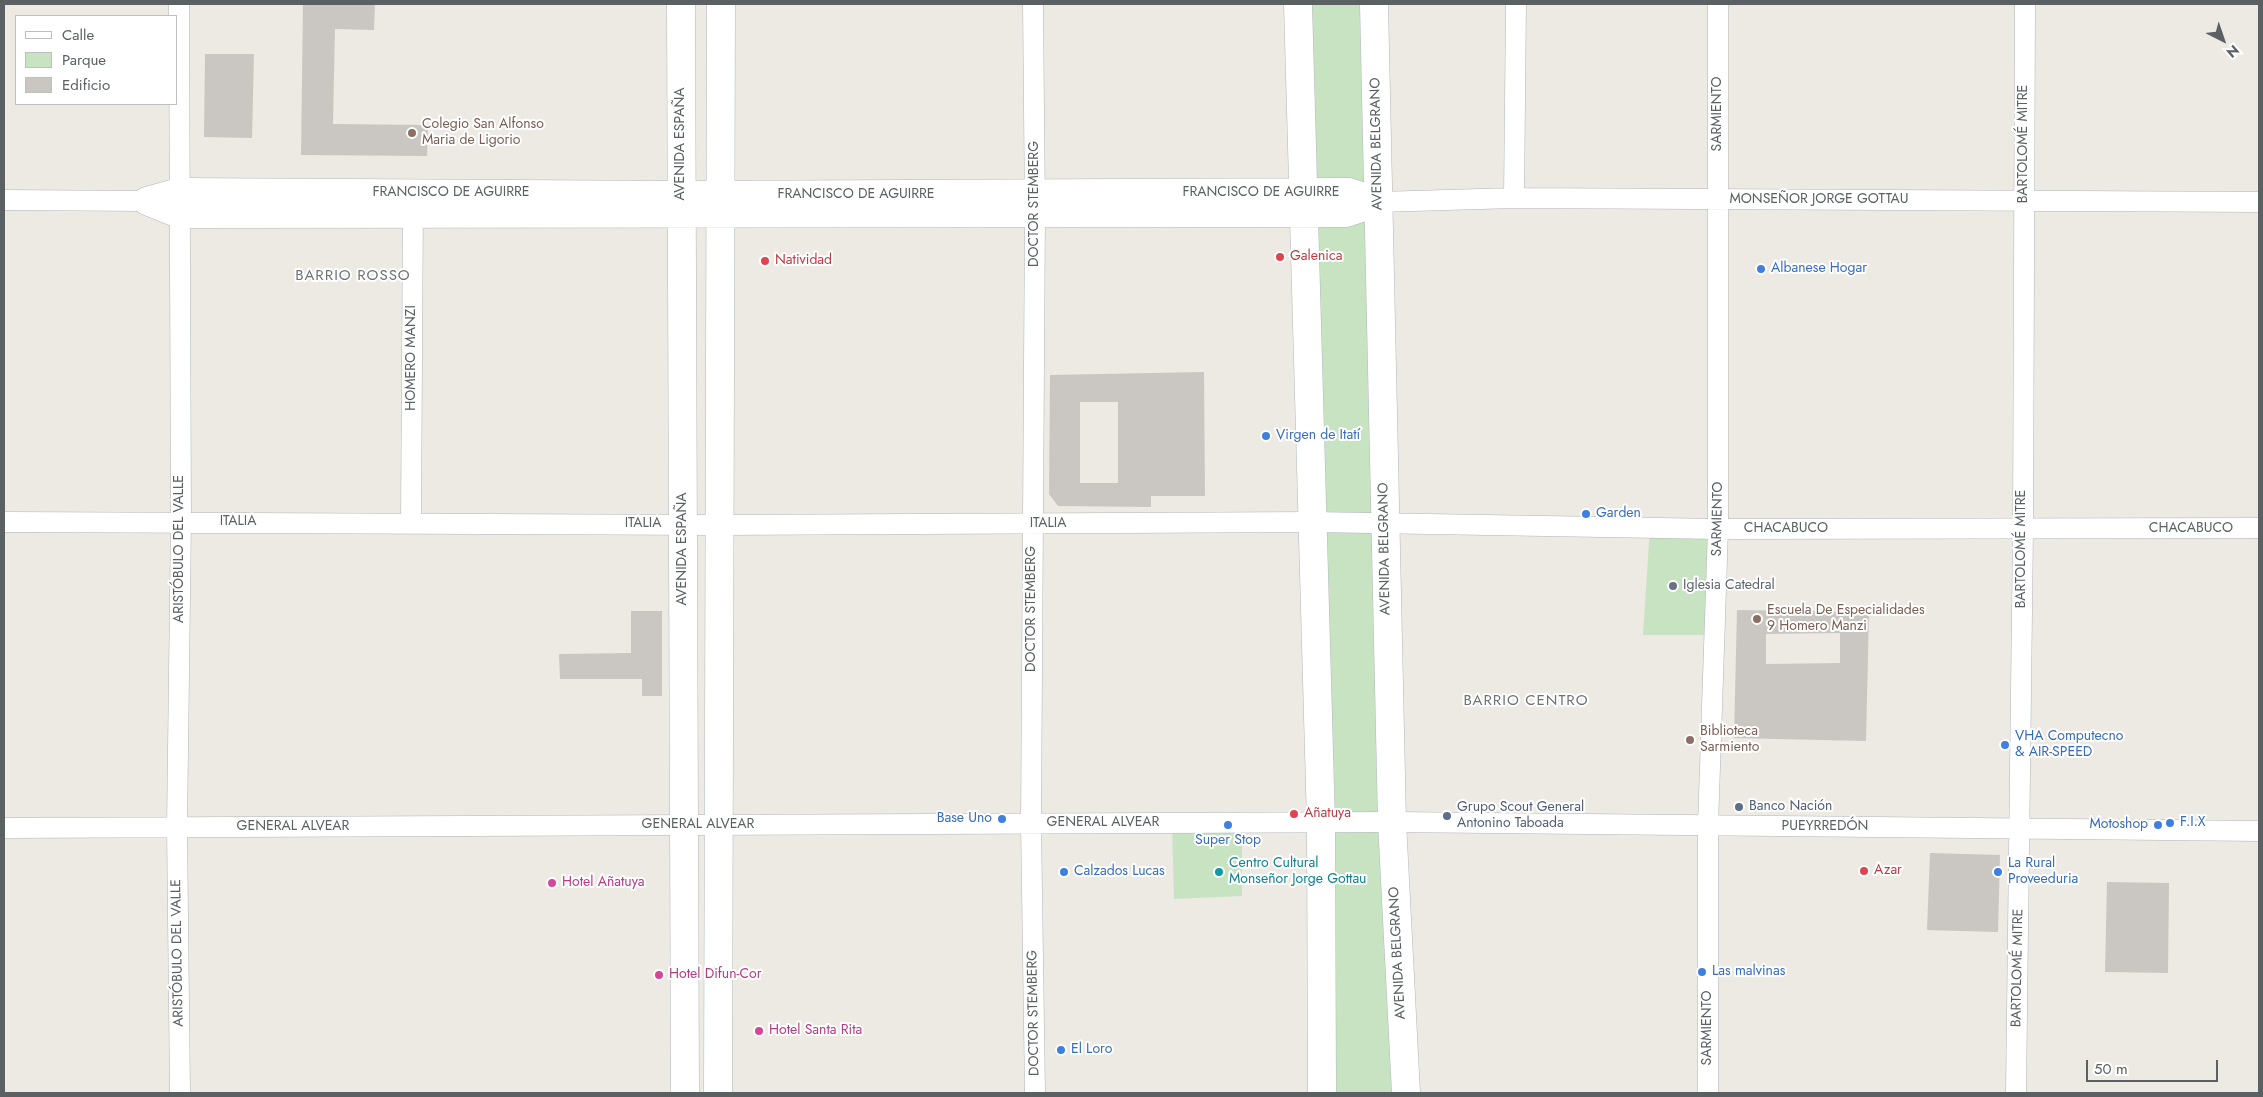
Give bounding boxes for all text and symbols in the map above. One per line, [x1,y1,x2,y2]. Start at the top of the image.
legend [15,15,178,105]
north arrow [2198,15,2248,65]
text: Calle [62,24,94,46]
text: N [2222,40,2244,63]
text: Parque [62,49,106,71]
text: Edificio [62,74,110,96]
street label: AVENIDA BELGRANO [1367,77,1387,211]
street label: SARMIENTO [1710,77,1726,151]
street label: BARTOLOMÉ MITRE [2016,85,2032,203]
street label: AVENIDA ESPAÑA [673,88,689,200]
place label: Colegio San Alfonso Maria de Ligorio [422,117,544,150]
marker: Colegio San Alfonso Maria de Ligorio [406,127,418,139]
street label: DOCTOR STEMBERG [1027,141,1043,267]
street label: FRANCISCO DE AGUIRRE [372,185,530,201]
street label: FRANCISCO DE AGUIRRE [1182,185,1340,201]
street label: FRANCISCO DE AGUIRRE [777,187,935,203]
street label: MONSEÑOR JORGE GOTTAU [1729,192,1909,208]
place label: Galenica [1290,249,1342,265]
marker: Galenica [1274,251,1286,263]
place label: Natividad [775,253,832,269]
marker: Natividad [759,255,771,267]
place label: Albanese Hogar [1771,261,1867,277]
marker: Albanese Hogar [1755,263,1767,275]
district label: BARRIO ROSSO [294,267,412,285]
street label: HOMERO MANZI [404,305,420,411]
place label: Virgen de Itatí [1276,428,1360,444]
marker: Virgen de Itatí [1260,430,1272,442]
street label: ARISTÓBULO DEL VALLE [172,475,188,623]
street label: SARMIENTO [1709,481,1727,557]
street label: AVENIDA BELGRANO [1375,482,1395,616]
street label: BARTOLOMÉ MITRE [2014,490,2030,608]
street label: AVENIDA ESPAÑA [675,493,691,605]
place label: Garden [1596,506,1641,522]
marker: Garden [1580,508,1592,520]
street label: ITALIA [220,514,256,530]
street label: ITALIA [625,516,661,532]
street label: ITALIA [1030,516,1066,532]
street label: CHACABUCO [1744,521,1828,537]
street label: CHACABUCO [2149,521,2233,537]
street label: DOCTOR STEMBERG [1024,546,1040,672]
place label: Iglesia Catedral [1683,578,1775,594]
marker: Iglesia Catedral [1667,580,1679,592]
place label: Escuela De Especialidades 9 Homero Manzi [1767,603,1925,636]
marker: Escuela De Especialidades 9 Homero Manzi [1751,613,1763,625]
district label: BARRIO CENTRO [1462,692,1590,710]
place label: Biblioteca Sarmiento [1700,724,1759,756]
place label: VHA Computecno & AIR-SPEED [2015,729,2123,762]
marker: Biblioteca Sarmiento [1684,734,1696,746]
marker: VHA Computecno & AIR-SPEED [1999,739,2011,751]
place label: Banco Nación [1749,799,1832,815]
place label: Grupo Scout General Antonino Taboada [1457,800,1584,832]
marker: Banco Nación [1733,801,1745,813]
place label: Añatuya [1304,806,1351,822]
marker: Añatuya [1288,808,1300,820]
marker: Grupo Scout General Antonino Taboada [1441,810,1453,822]
place label: Base Uno [937,811,992,827]
marker: Base Uno [996,813,1008,825]
street label: GENERAL ALVEAR [1047,815,1159,831]
place label: F.I.X [2180,815,2206,831]
street label: GENERAL ALVEAR [642,817,754,833]
place label: Motoshop [2089,817,2148,833]
marker: F.I.X [2164,817,2176,829]
street label: GENERAL ALVEAR [237,819,349,835]
marker: Super Stop [1222,819,1234,831]
street label: PUEYRREDÓN [1782,819,1868,835]
marker: Motoshop [2152,819,2164,831]
place label: Super Stop [1195,833,1261,849]
place label: Centro Cultural Monseñor Jorge Gottau [1229,856,1366,889]
place label: La Rural Proveeduria [2008,856,2078,889]
place label: Azar [1874,863,1902,879]
place label: Calzados Lucas [1074,864,1165,880]
marker: Azar [1858,865,1870,877]
marker: Calzados Lucas [1058,866,1070,878]
marker: Centro Cultural Monseñor Jorge Gottau [1213,866,1225,878]
marker: La Rural Proveeduria [1992,866,2004,878]
place label: Hotel Añatuya [562,875,645,891]
marker: Hotel Añatuya [546,877,558,889]
street label: ARISTÓBULO DEL VALLE [168,879,188,1027]
street label: AVENIDA BELGRANO [1386,886,1410,1020]
street label: BARTOLOMÉ MITRE [2009,909,2027,1027]
street label: DOCTOR STEMBERG [1025,950,1043,1076]
place label: Las malvinas [1712,964,1785,980]
marker: Las malvinas [1696,966,1708,978]
place label: Hotel Difun-Cor [669,967,761,983]
marker: Hotel Difun-Cor [653,969,665,981]
street label: SARMIENTO [1700,991,1716,1065]
place label: Hotel Santa Rita [769,1023,862,1039]
marker: Hotel Santa Rita [753,1025,765,1037]
place label: El Loro [1071,1042,1112,1058]
marker: El Loro [1055,1044,1067,1056]
scale bar [2088,1050,2220,1082]
text: 50 m [2094,1058,2128,1080]

